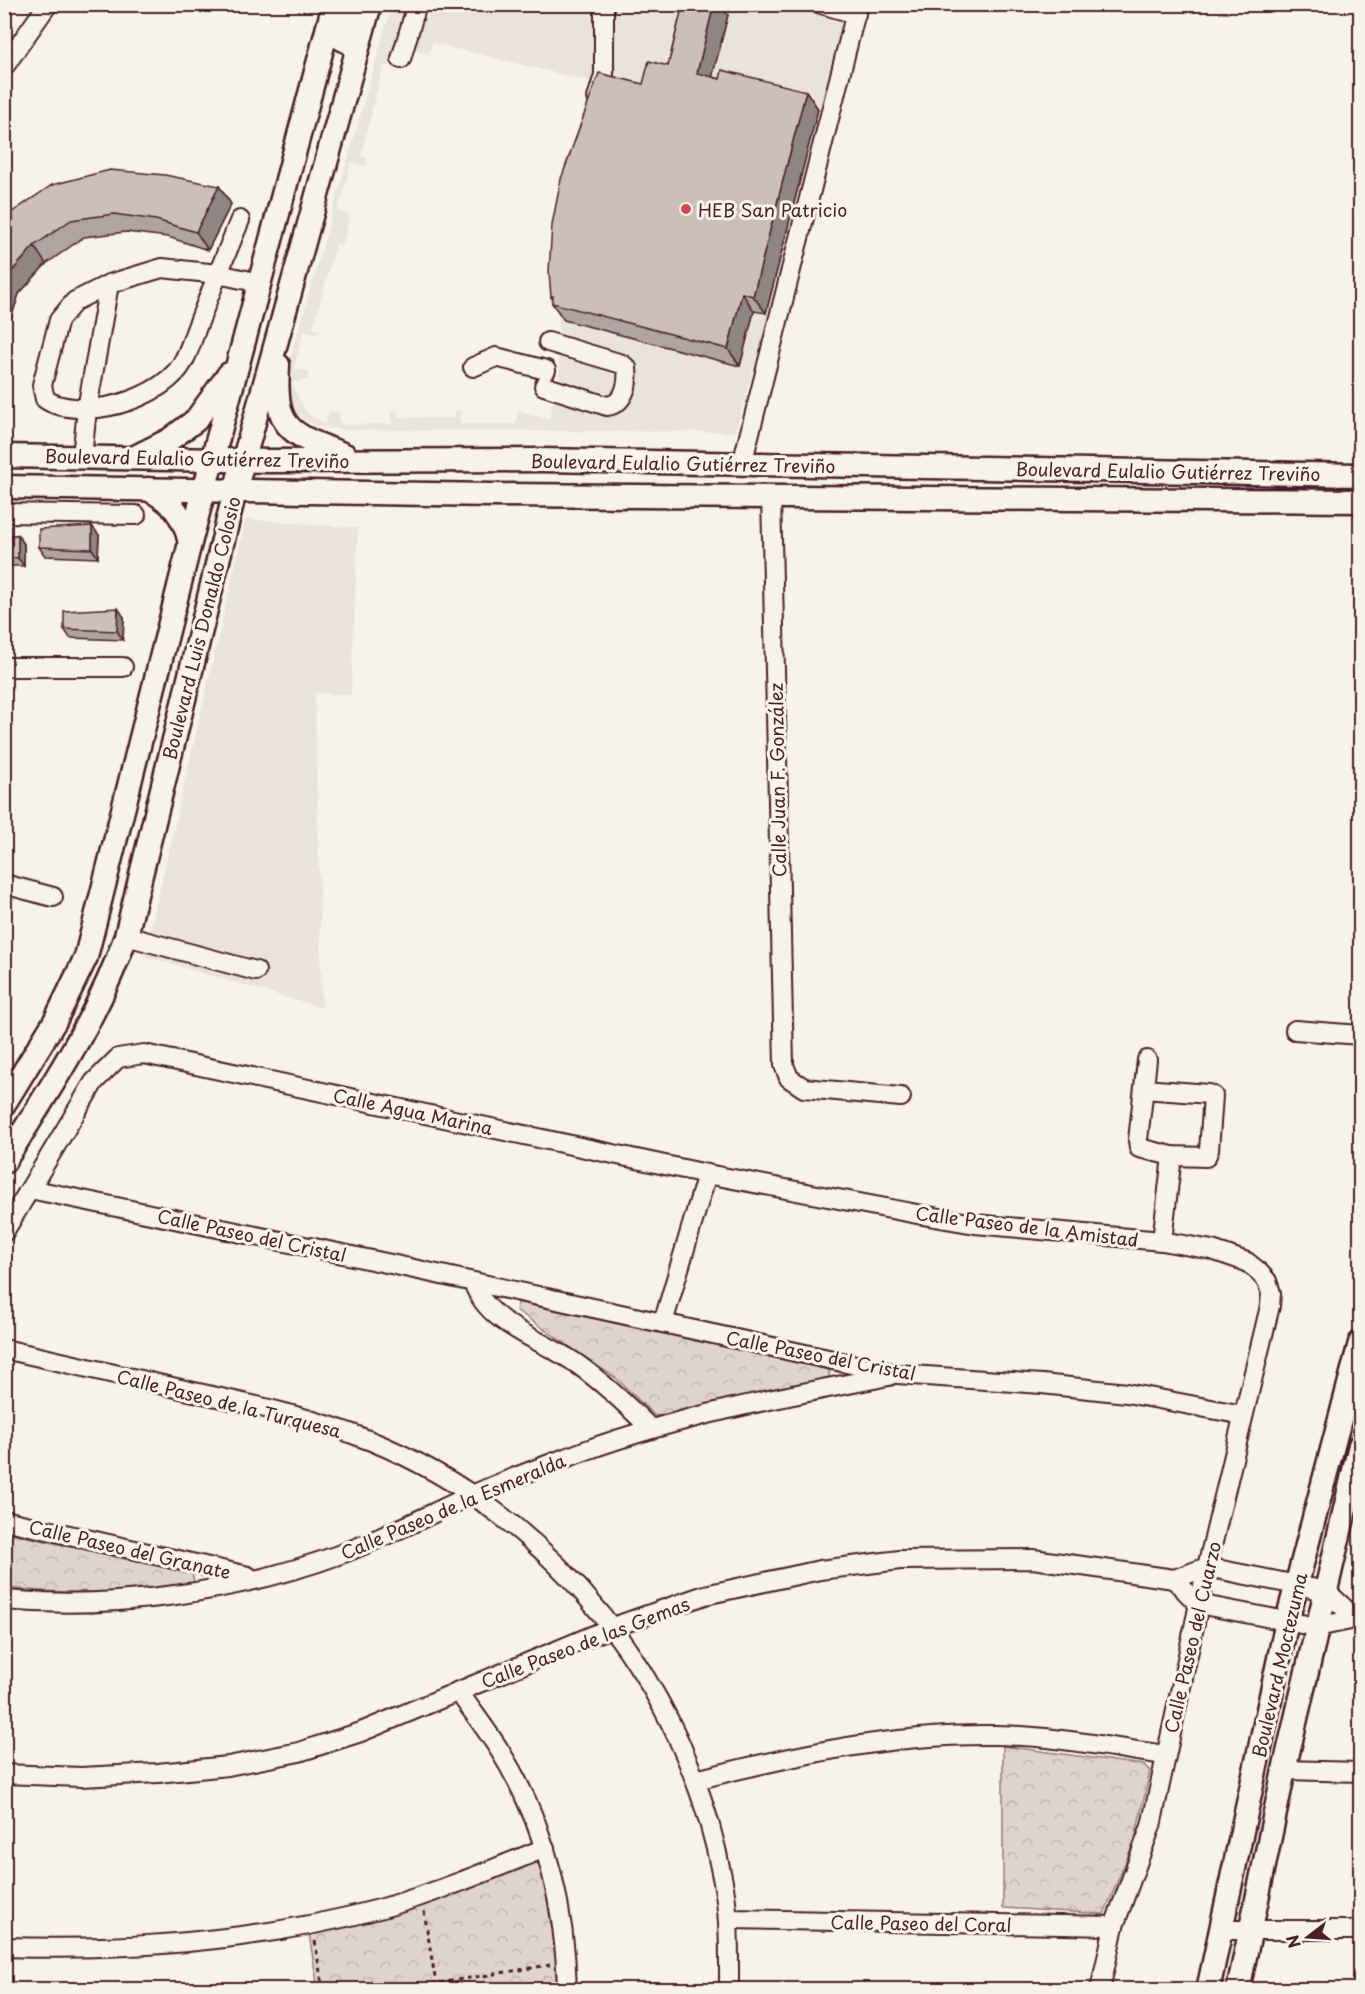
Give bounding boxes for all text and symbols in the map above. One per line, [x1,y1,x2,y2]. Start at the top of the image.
place label: HEB San Patricio [698,196,847,223]
marker: HEB San Patricio [679,202,693,216]
street label: Boulevard Eulalio Gutiérrez Treviño [44,442,350,474]
street label: Boulevard Eulalio Gutiérrez Treviño [530,447,836,479]
street label: Boulevard Eulalio Gutiérrez Treviño [1015,455,1321,487]
street label: Boulevard Luis Donaldo Colosio [155,493,247,763]
street label: Calle Juan F. González [762,682,792,877]
street label: Calle Agua Marina [331,1081,496,1141]
street label: Calle Paseo de la Amistad [914,1199,1140,1253]
street label: Calle Paseo del Cristal [155,1202,349,1268]
street label: Calle Paseo del Cristal [724,1323,918,1387]
street label: Calle Paseo de la Turquesa [114,1362,345,1444]
street label: Calle Paseo de la Esmeralda [336,1446,570,1566]
street label: Calle Paseo del Granate [26,1513,234,1585]
street label: Calle Paseo del Cuarzo [1157,1539,1227,1735]
street label: Boulevard Moctezuma [1245,1569,1314,1760]
street label: Calle Paseo de las Gemas [477,1590,693,1694]
north arrow [1278,1907,1338,1967]
street label: Calle Paseo del Coral [830,1908,1012,1938]
text: N [1279,1932,1306,1951]

